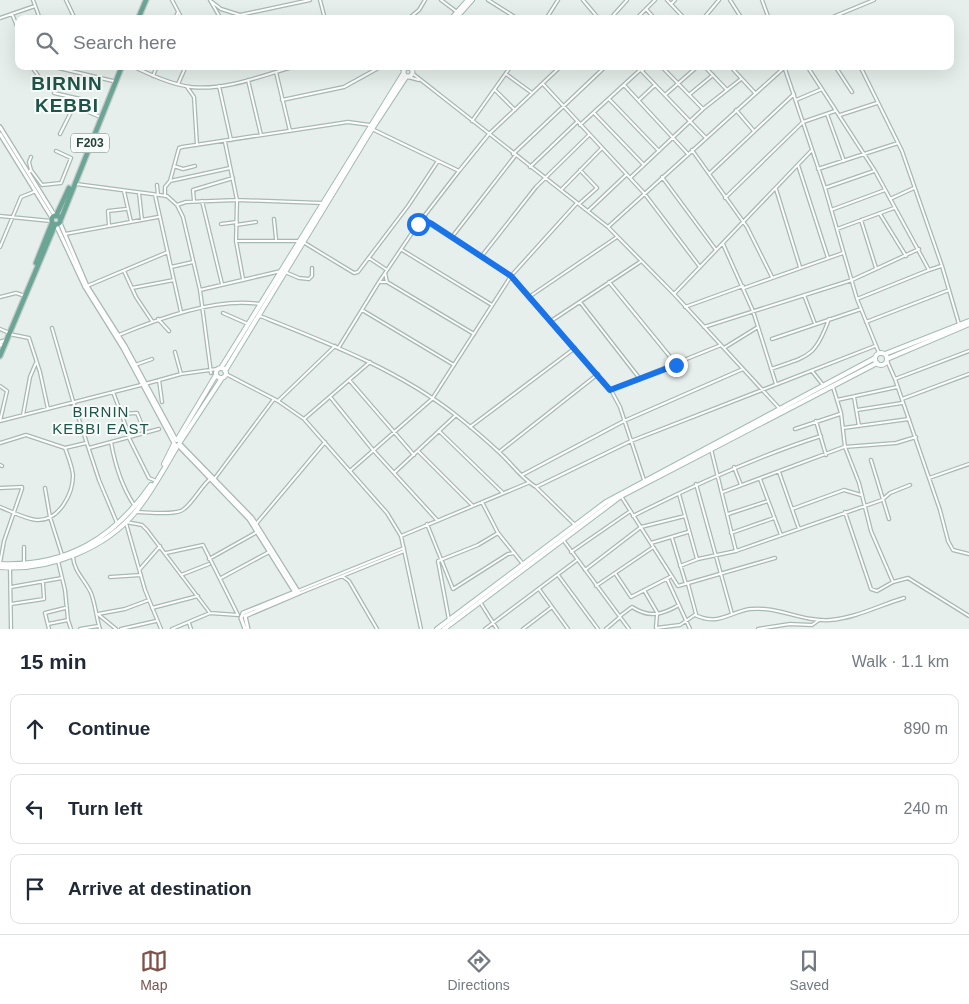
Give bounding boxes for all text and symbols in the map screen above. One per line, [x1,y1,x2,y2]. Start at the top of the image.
search box [15,15,954,70]
icon: search [33,29,61,57]
text: Search here [73,32,177,53]
district label: BIRNIN KEBBI [31,73,103,116]
road number: F203 [71,134,109,152]
route start [407,213,430,236]
route end [665,354,688,377]
district label: BIRNIN KEBBI EAST [52,403,150,437]
text: 15 min [20,650,87,673]
text: Walk · 1.1 km [852,653,949,670]
icon: ahead [21,715,49,743]
text: Continue [68,718,150,739]
text: 890 m [904,720,948,737]
icon: left [21,795,49,823]
text: Turn left [68,798,143,819]
text: 240 m [904,800,948,817]
icon: arrive [21,875,49,903]
text: Arrive at destination [68,878,252,899]
tab: Map [140,947,168,993]
tab: Directions [448,947,510,993]
tab: Saved [789,947,829,993]

